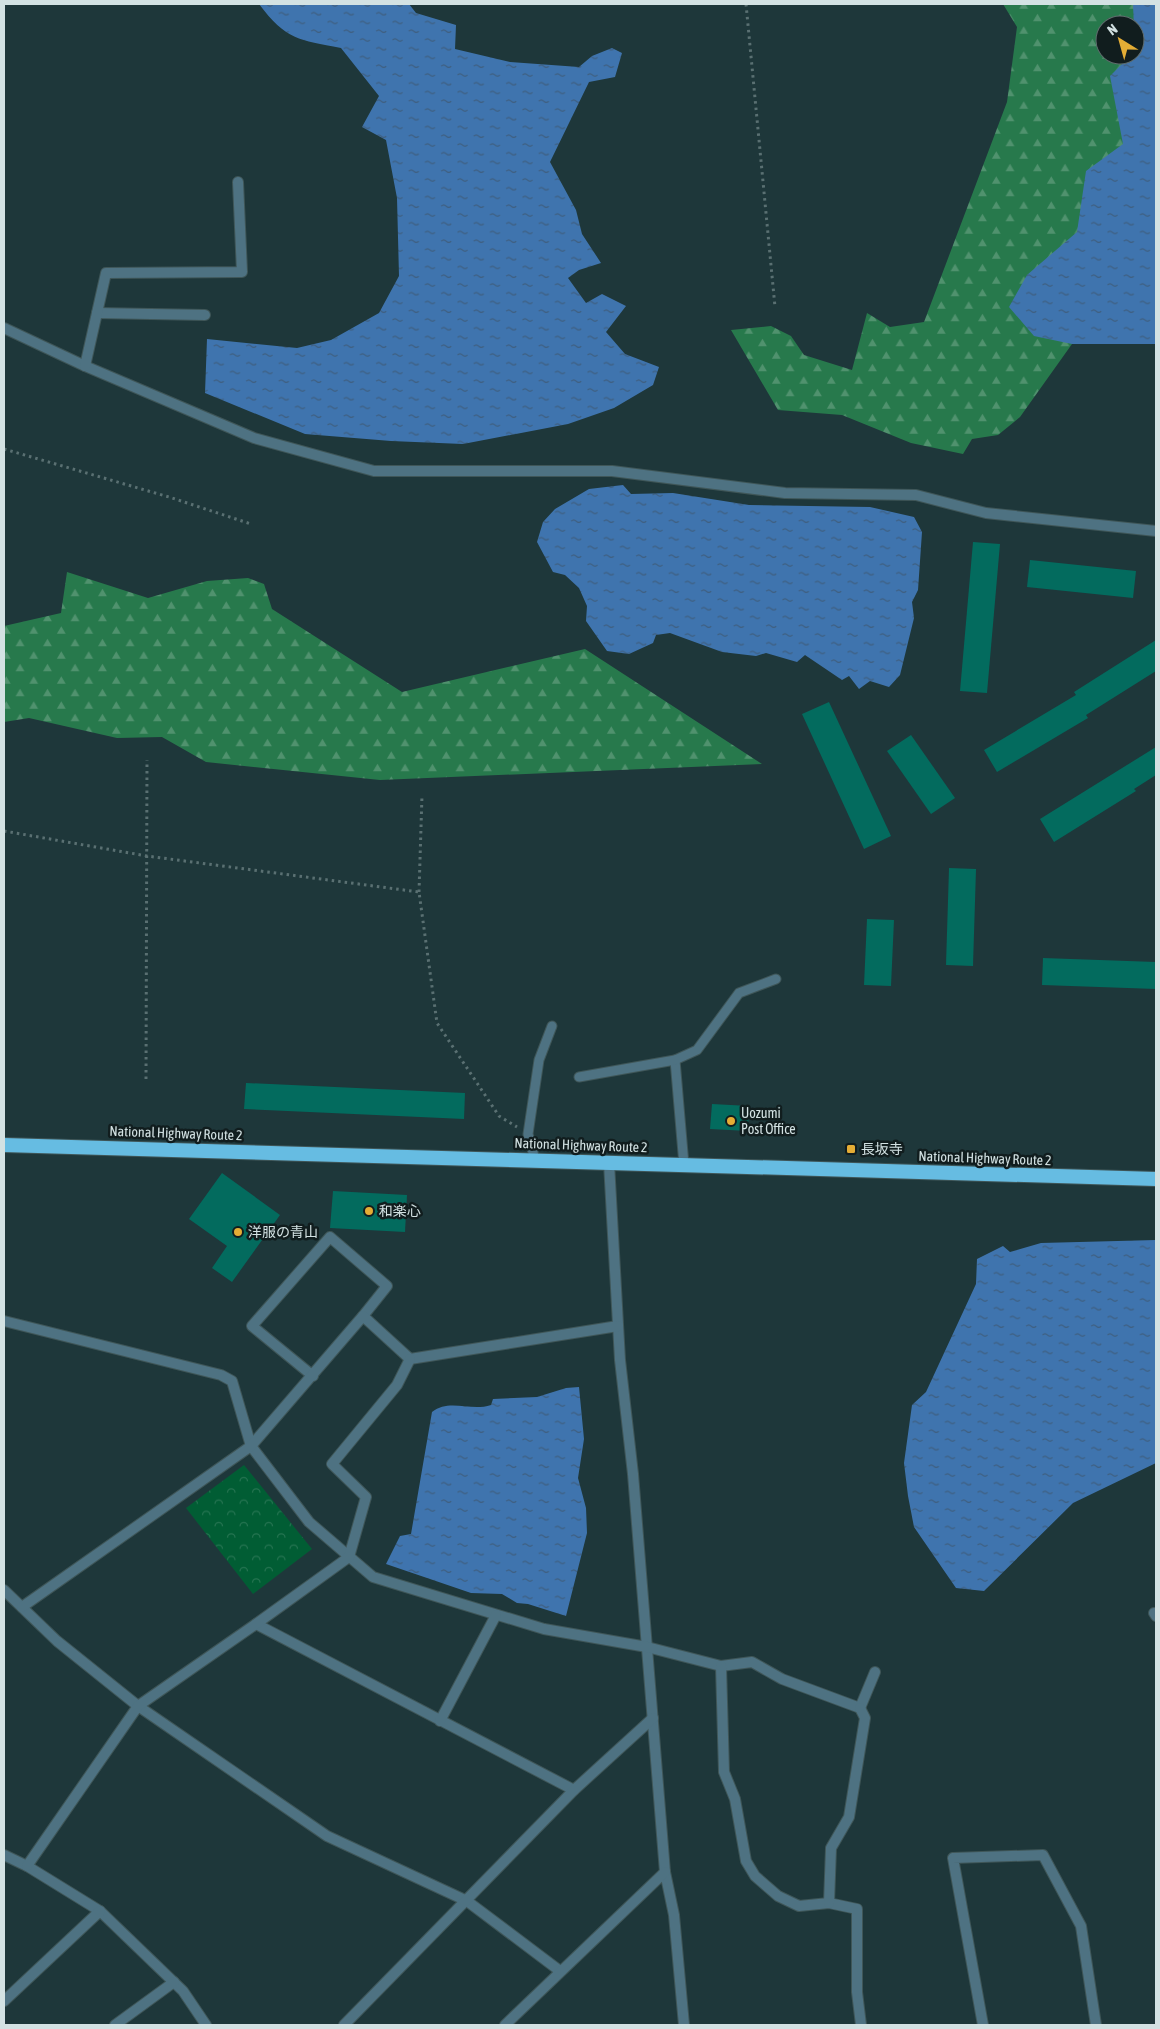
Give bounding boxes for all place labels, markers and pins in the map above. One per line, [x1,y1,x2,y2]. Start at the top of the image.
place label: Uozumi Post Office [741,1105,796,1137]
marker: Uozumi Post Office [725,1115,737,1127]
place label: 長坂寺 [861,1141,903,1157]
marker: 長坂寺 [845,1143,857,1155]
place label: 和楽心 [379,1203,421,1219]
marker: 和楽心 [363,1205,375,1217]
place label: 洋服の青山 [248,1224,318,1240]
marker: 洋服の青山 [232,1226,244,1238]

